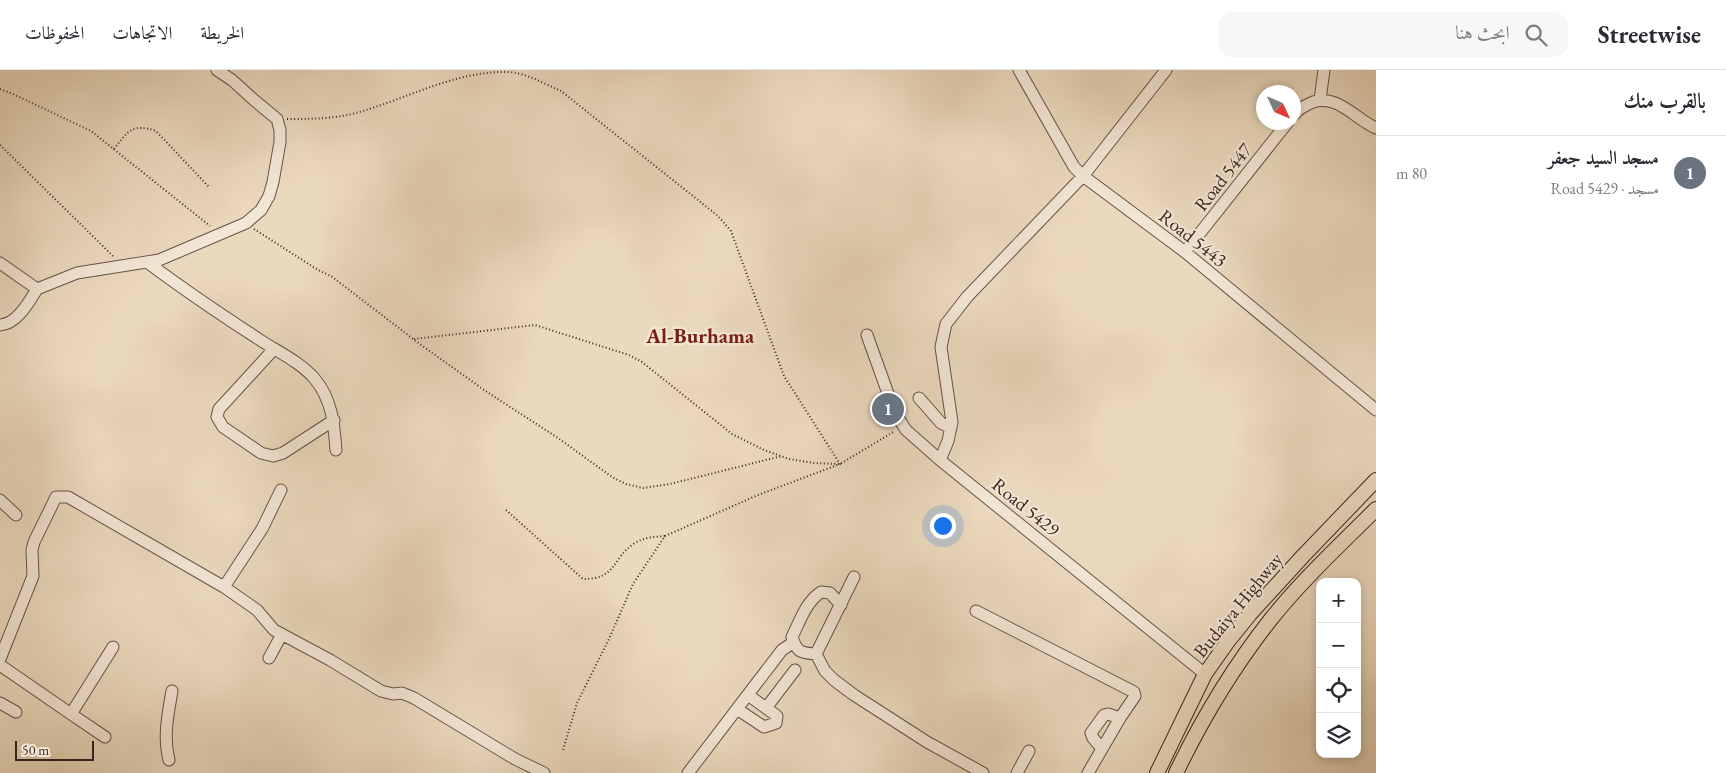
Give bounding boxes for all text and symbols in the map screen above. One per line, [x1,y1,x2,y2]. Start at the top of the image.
search box [1218,12,1568,57]
text: Streetwise [1598,19,1701,50]
text: ابحث هنا [1455,20,1510,45]
text: المحفوظات [25,21,84,44]
text: الاتجاهات [112,21,172,44]
text: الخريطة [200,21,244,44]
icon: search [1522,21,1550,49]
north arrow [1256,85,1301,130]
text: بالقرب منك [1623,87,1706,114]
street label: Road 5447 [1189,137,1258,216]
text: مسجد السيد جعفر [1548,145,1659,170]
text: 80 m [1396,163,1427,184]
text: 1 [1686,163,1694,184]
text: مسجد · Road 5429 [1551,178,1659,199]
street label: Road 5443 [1154,204,1232,272]
district label: Al-Burhama [645,322,755,349]
pin: 1 [872,390,904,428]
street label: Road 5429 [987,472,1065,542]
your location [930,513,956,539]
street label: Budaiya Highway [1188,547,1289,663]
map controls [1316,578,1361,758]
button: + [1316,578,1361,623]
button: − [1316,623,1361,668]
button: locate [1316,668,1361,713]
button: layers [1316,713,1361,758]
scale bar [15,738,94,761]
text: 50 m [22,741,49,759]

